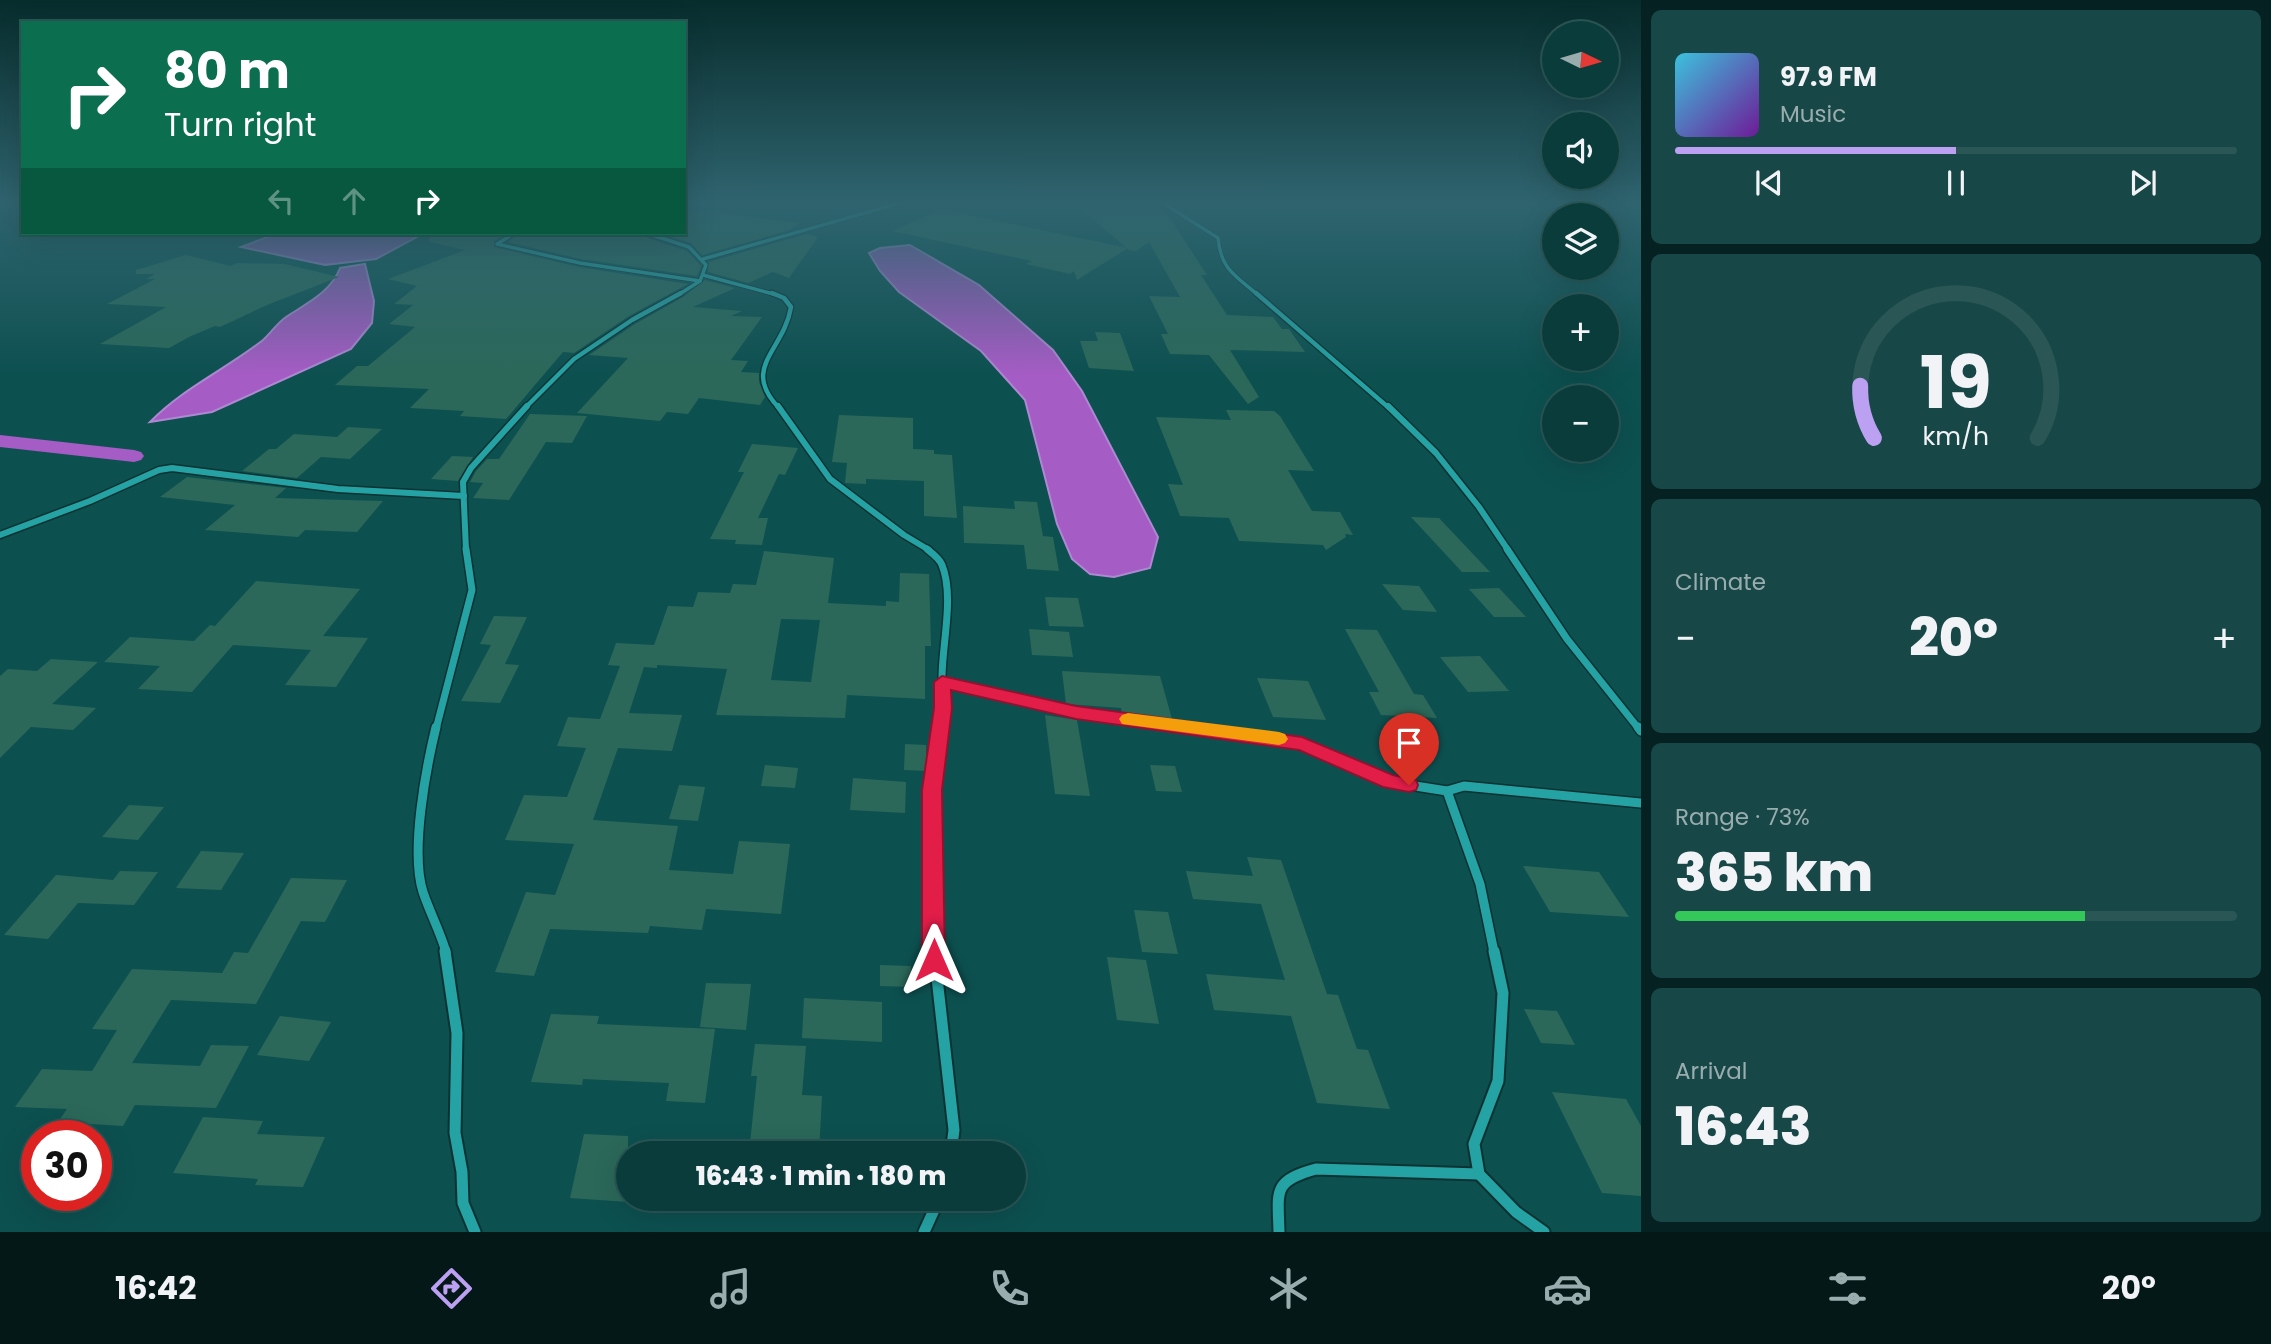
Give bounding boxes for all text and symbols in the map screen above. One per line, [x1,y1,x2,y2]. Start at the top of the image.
north arrow [1542,21,1619,98]
map controls [1542,21,1619,462]
text: 80 m [164,37,290,105]
icon: right [49,49,140,140]
text: 97.9 FM [1780,59,1877,95]
text: Music [1780,98,1846,130]
text: Turn right [164,102,316,147]
button: sound [1542,112,1619,189]
icon: previous [1750,164,1788,202]
icon: pause [1937,164,1975,202]
icon: next [2124,164,2162,202]
icon: left [262,182,300,220]
icon: ahead [335,182,373,220]
icon: right [408,182,446,220]
button: layers [1542,203,1619,280]
button: + [1542,294,1619,371]
text: 19 [1920,332,1992,433]
button: − [1542,385,1619,462]
text: km/h [1923,418,1989,453]
text: Climate [1675,566,1766,598]
text: 20° [1909,601,1998,674]
text: − [1675,612,1696,665]
text: + [2211,612,2237,665]
pin [1379,713,1439,785]
icon: arrive [1390,724,1428,762]
text: Range · 73% [1675,801,1810,833]
text: 365 km [1675,836,1873,909]
position arrow [897,923,971,997]
text: Arrival [1675,1055,1747,1087]
text: 16:43 [1675,1090,1812,1163]
speed limit sign: 30 [21,1120,112,1211]
text: 16:43 · 1 min · 180 m [696,1158,946,1194]
icon: directions [427,1264,476,1313]
icon: music [706,1264,755,1313]
icon: phone [985,1264,1034,1313]
icon: climate [1264,1264,1313,1313]
icon: car [1543,1264,1592,1313]
icon: filters [1823,1264,1872,1313]
text: 16:42 [115,1265,197,1310]
text: 20° [2102,1265,2156,1310]

